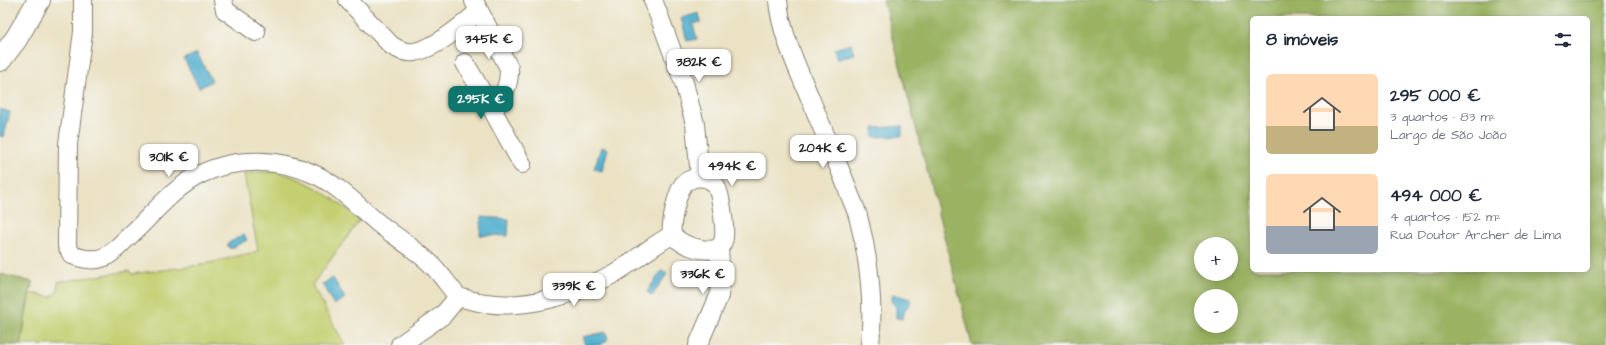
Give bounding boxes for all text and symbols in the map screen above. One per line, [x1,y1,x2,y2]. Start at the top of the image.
pin: 345K € [456,26,522,60]
text: 8 imóveis [1266,28,1338,52]
icon: filters [1552,29,1574,51]
text: 345K € [465,30,513,48]
pin: 382K € [666,49,732,83]
text: 382K € [676,53,722,71]
text: 295 000 € [1390,84,1481,108]
pin: 295K € [448,86,514,120]
text: 295K € [457,90,505,108]
icon: home [1298,90,1346,138]
text: 3 quartos · 83 m² [1390,108,1495,126]
text: Largo de São João [1390,126,1507,144]
pin: 204K € [790,135,856,169]
text: 204K € [799,139,847,157]
pin: 301K € [136,144,202,178]
text: 301K € [149,148,189,166]
pin: 494K € [699,153,765,187]
text: 494K € [708,157,756,175]
text: 494 000 € [1390,184,1482,208]
icon: home [1298,190,1346,238]
text: 4 quartos · 152 m² [1390,208,1501,226]
text: Rua Doutor Archer de Lima [1390,226,1561,244]
map controls [1194,237,1238,333]
button: + [1194,237,1238,281]
pin: 336K € [670,261,736,295]
text: 336K € [681,265,725,283]
pin: 339K € [541,273,607,307]
text: 339K € [552,277,596,295]
button: − [1194,289,1238,333]

